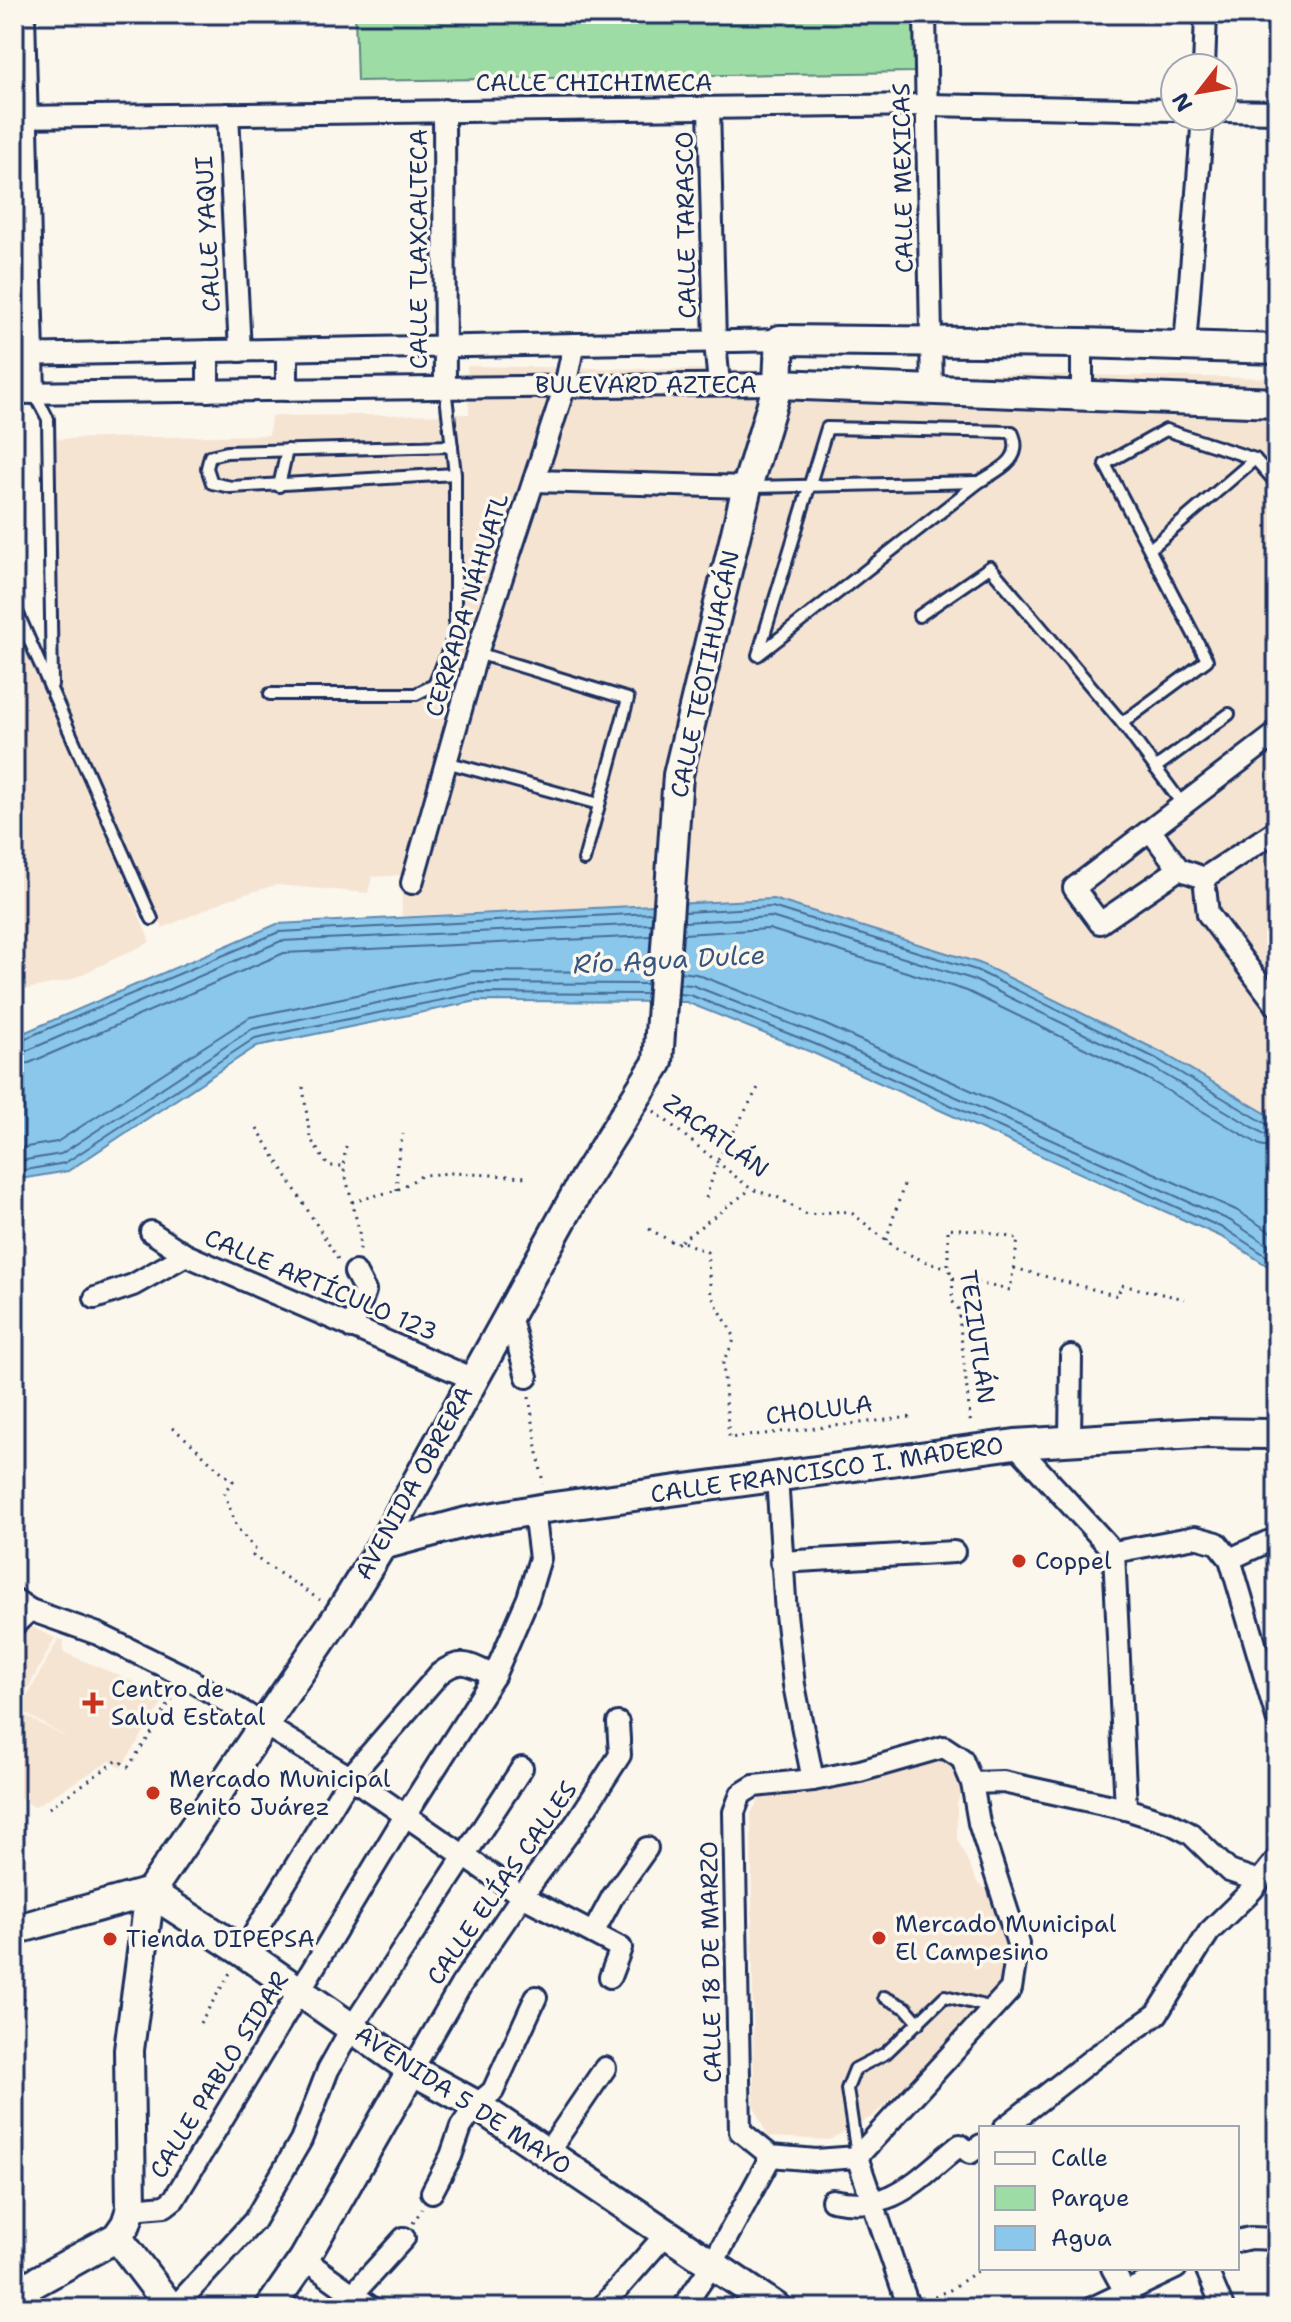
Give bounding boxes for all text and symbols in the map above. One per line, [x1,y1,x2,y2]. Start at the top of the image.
north arrow [1159,52,1239,132]
street label: CALLE CHICHIMECA [476,67,712,99]
street label: CALLE MEXICAS [885,83,921,273]
text: N [1165,87,1199,117]
street label: CALLE TLAXCALTECA [403,129,435,369]
street label: CALLE TARASCO [668,131,704,319]
street label: CALLE YAQUI [188,155,228,313]
street label: BULEVARD AZTECA [535,369,757,401]
street label: CERRADA NÁHUATL [418,489,516,721]
street label: CALLE TEOTIHUACÁN [663,547,747,801]
water label: Río Agua Dulce [572,936,766,982]
street label: ZACATLÁN [657,1087,775,1185]
street label: CALLE ARTÍCULO 123 [200,1221,442,1349]
street label: TEZIUTLÁN [952,1268,1002,1406]
street label: AVENIDA OBRERA [347,1380,481,1586]
street label: CHOLULA [764,1388,874,1432]
street label: CALLE FRANCISCO I. MADERO [648,1429,1006,1511]
place label: Coppel [1035,1545,1112,1577]
marker: Coppel [1010,1552,1028,1570]
place label: Centro de Salud Estatal [111,1673,266,1733]
marker: Centro de Salud Estatal [82,1692,104,1714]
place label: Mercado Municipal Benito Juárez [169,1763,391,1823]
street label: CALLE ELÍAS CALLES [420,1775,584,1991]
marker: Mercado Municipal Benito Juárez [144,1784,162,1802]
street label: CALLE 18 DE MARZO [693,1841,729,2083]
place label: Mercado Municipal El Campesino [895,1908,1117,1968]
place label: Tienda DIPEPSA [126,1923,315,1955]
marker: Mercado Municipal El Campesino [870,1929,888,1947]
marker: Tienda DIPEPSA [101,1930,119,1948]
street label: CALLE PABLO SIDAR [142,1966,296,2184]
street label: AVENIDA 5 DE MAYO [349,2018,577,2182]
legend [979,2126,1239,2270]
text: Calle [1051,2142,1108,2174]
text: Parque [1051,2182,1130,2214]
text: Agua [1051,2222,1112,2254]

